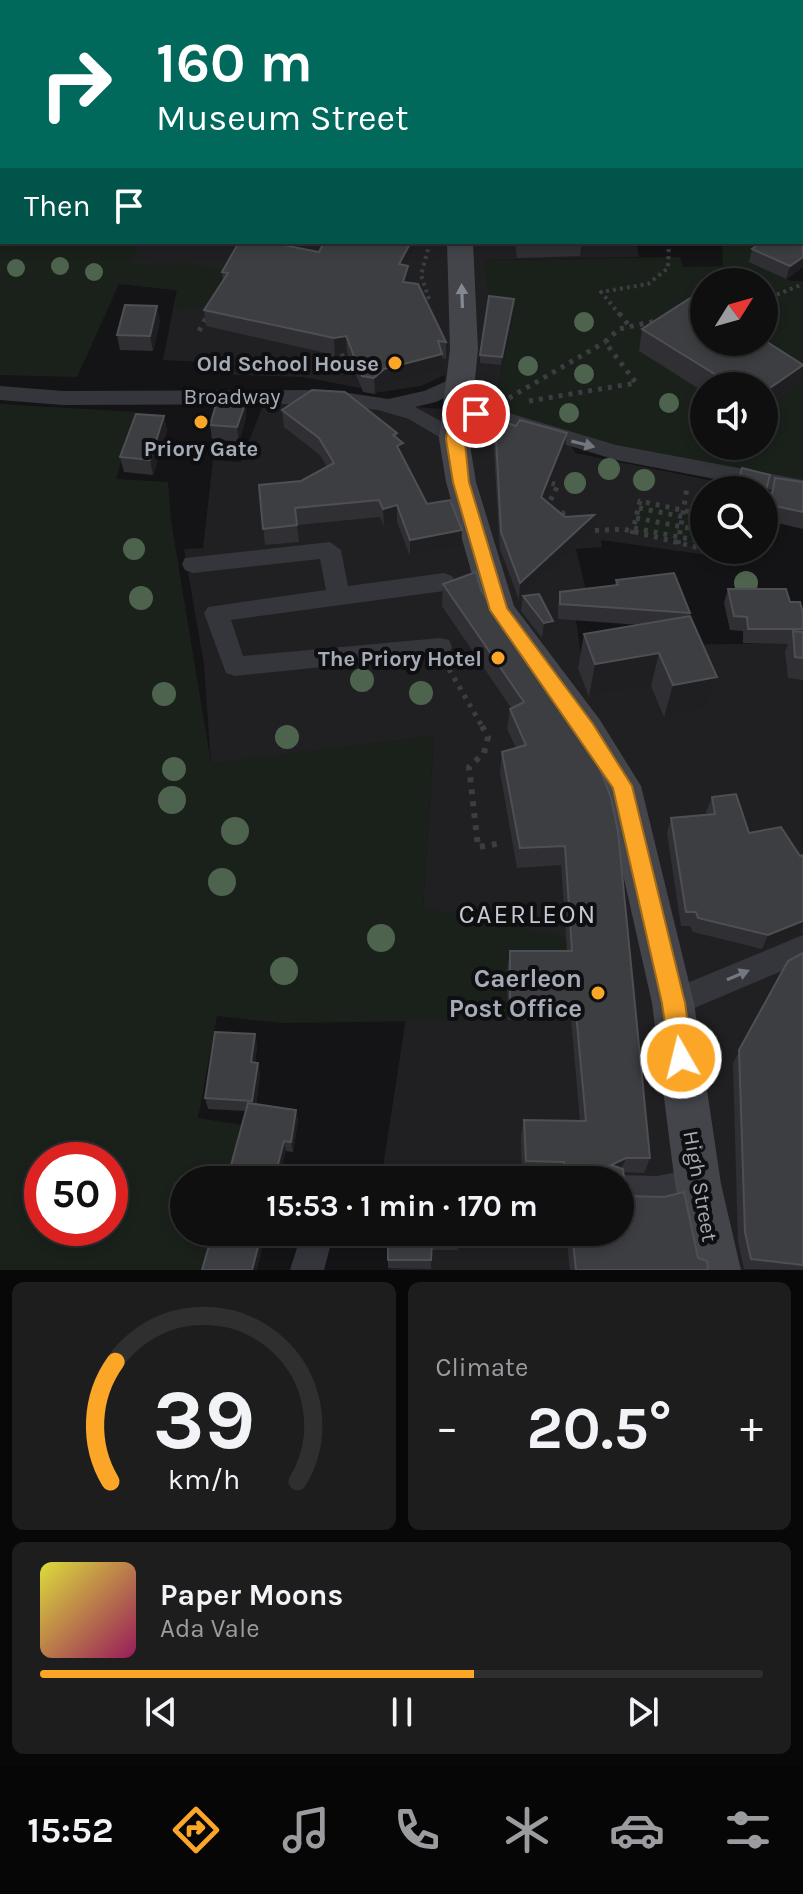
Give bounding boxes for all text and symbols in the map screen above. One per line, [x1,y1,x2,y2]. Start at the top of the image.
text: 160 m [156,30,313,95]
icon: right [24,32,128,136]
text: Museum Street [156,97,409,139]
icon: arrive [107,184,151,228]
text: Then [24,188,91,224]
north arrow [690,268,778,356]
map controls [690,268,778,564]
one-way arrow [456,283,469,308]
place label: Old School House [197,351,379,377]
marker: Old School House [386,354,404,372]
button: sound [690,372,778,460]
pin [442,380,510,448]
street label: Broadway [183,384,281,410]
icon: arrive [454,392,498,436]
marker: Priory Gate [192,413,210,431]
place label: Priory Gate [144,436,258,462]
one-way arrow [570,438,595,450]
button: search [690,476,778,564]
place label: The Priory Hotel [318,646,482,672]
marker: The Priory Hotel [489,649,507,667]
district label: CAERLEON [459,899,597,930]
place label: Caerleon Post Office [449,963,582,1024]
one-way arrow [726,969,750,982]
marker: Caerleon Post Office [589,984,607,1002]
position arrow [639,1016,723,1100]
street label: High Street [677,1128,723,1244]
speed limit sign: 50 [24,1142,128,1246]
text: 15:53 · 1 min · 170 m [266,1188,538,1224]
text: Climate [436,1352,528,1383]
text: 39 [153,1372,255,1469]
text: 20.5° [527,1393,672,1463]
text: − [436,1402,459,1453]
text: + [740,1402,763,1453]
text: km/h [168,1463,240,1496]
text: Paper Moons [160,1577,343,1613]
text: Ada Vale [160,1613,260,1644]
icon: previous [139,1690,183,1734]
icon: pause [380,1690,424,1734]
icon: next [621,1690,665,1734]
icon: directions [168,1802,224,1858]
icon: music [278,1802,334,1858]
icon: phone [389,1802,445,1858]
icon: climate [499,1802,555,1858]
icon: car [609,1802,665,1858]
icon: filters [720,1802,776,1858]
text: 15:52 [27,1809,113,1851]

